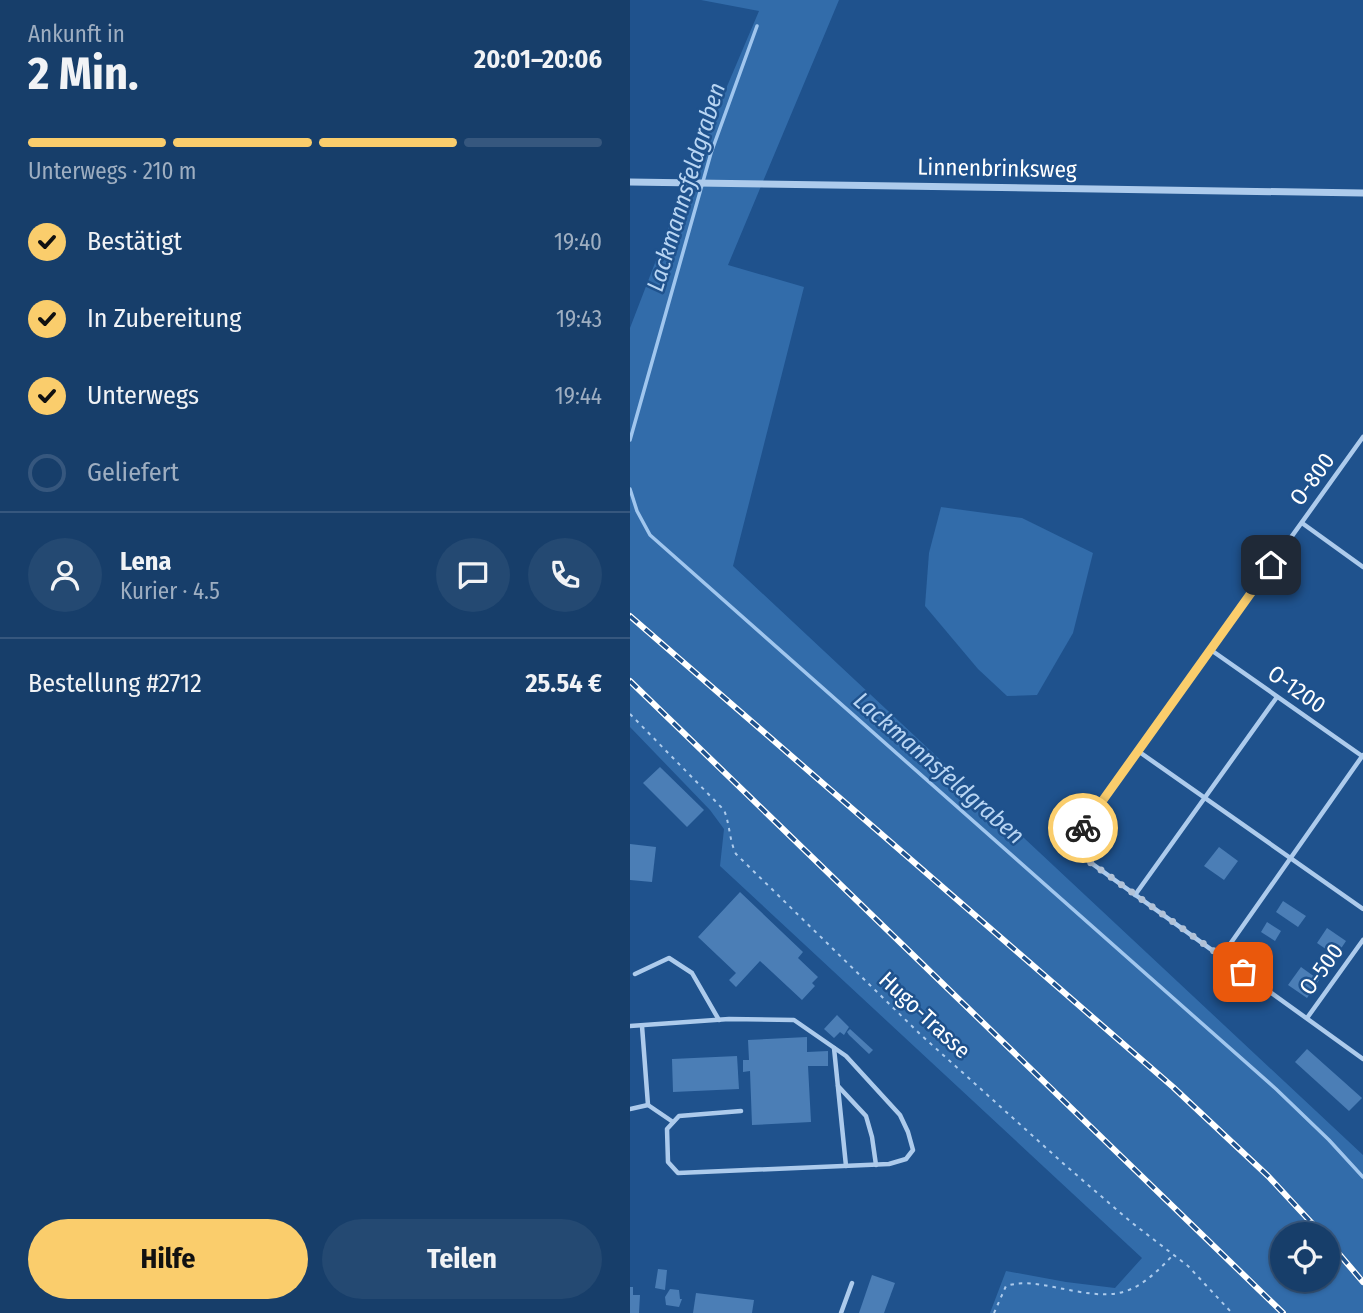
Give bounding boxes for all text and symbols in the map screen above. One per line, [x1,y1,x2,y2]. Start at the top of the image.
text: Ankunft in [28,20,125,48]
text: 20:01–20:06 [474,44,602,75]
text: 2 Min. [28,46,139,101]
water label: Lackmannsfeldgraben [641,79,731,295]
street label: Linnenbrinksweg [917,153,1077,183]
text: Unterwegs · 210 m [28,157,196,185]
icon: check [28,223,66,261]
text: Bestätigt [87,226,182,257]
text: 19:40 [554,228,602,256]
icon: check [28,300,66,338]
text: In Zubereitung [87,303,241,334]
text: 19:43 [556,305,602,333]
icon: check [28,377,66,415]
text: Unterwegs [87,380,199,411]
text: 19:44 [555,382,602,410]
street label: O-800 [1284,447,1340,511]
text: Geliefert [87,457,179,488]
pin [1241,535,1301,595]
button: person [28,538,102,612]
button: chat [436,538,510,612]
button: phone [528,538,602,612]
text: Lena [120,546,171,577]
icon: home [1252,546,1290,584]
text: Kurier · 4.5 [120,577,220,605]
street label: O-1200 [1263,659,1331,719]
text: Bestellung #2712 [28,668,202,699]
text: 25.54 € [526,668,602,699]
water label: Lackmannsfeldgraben [848,686,1030,850]
courier [1048,793,1118,863]
icon: bike [1064,809,1102,847]
street label: O-500 [1293,938,1349,1000]
pin [1213,942,1273,1002]
icon: bag [1224,953,1262,991]
street label: Hugo-Trasse [873,966,977,1064]
button: Hilfe [28,1219,308,1299]
button: Teilen [322,1219,602,1299]
map controls [1270,1222,1340,1292]
button: locate [1270,1222,1340,1292]

